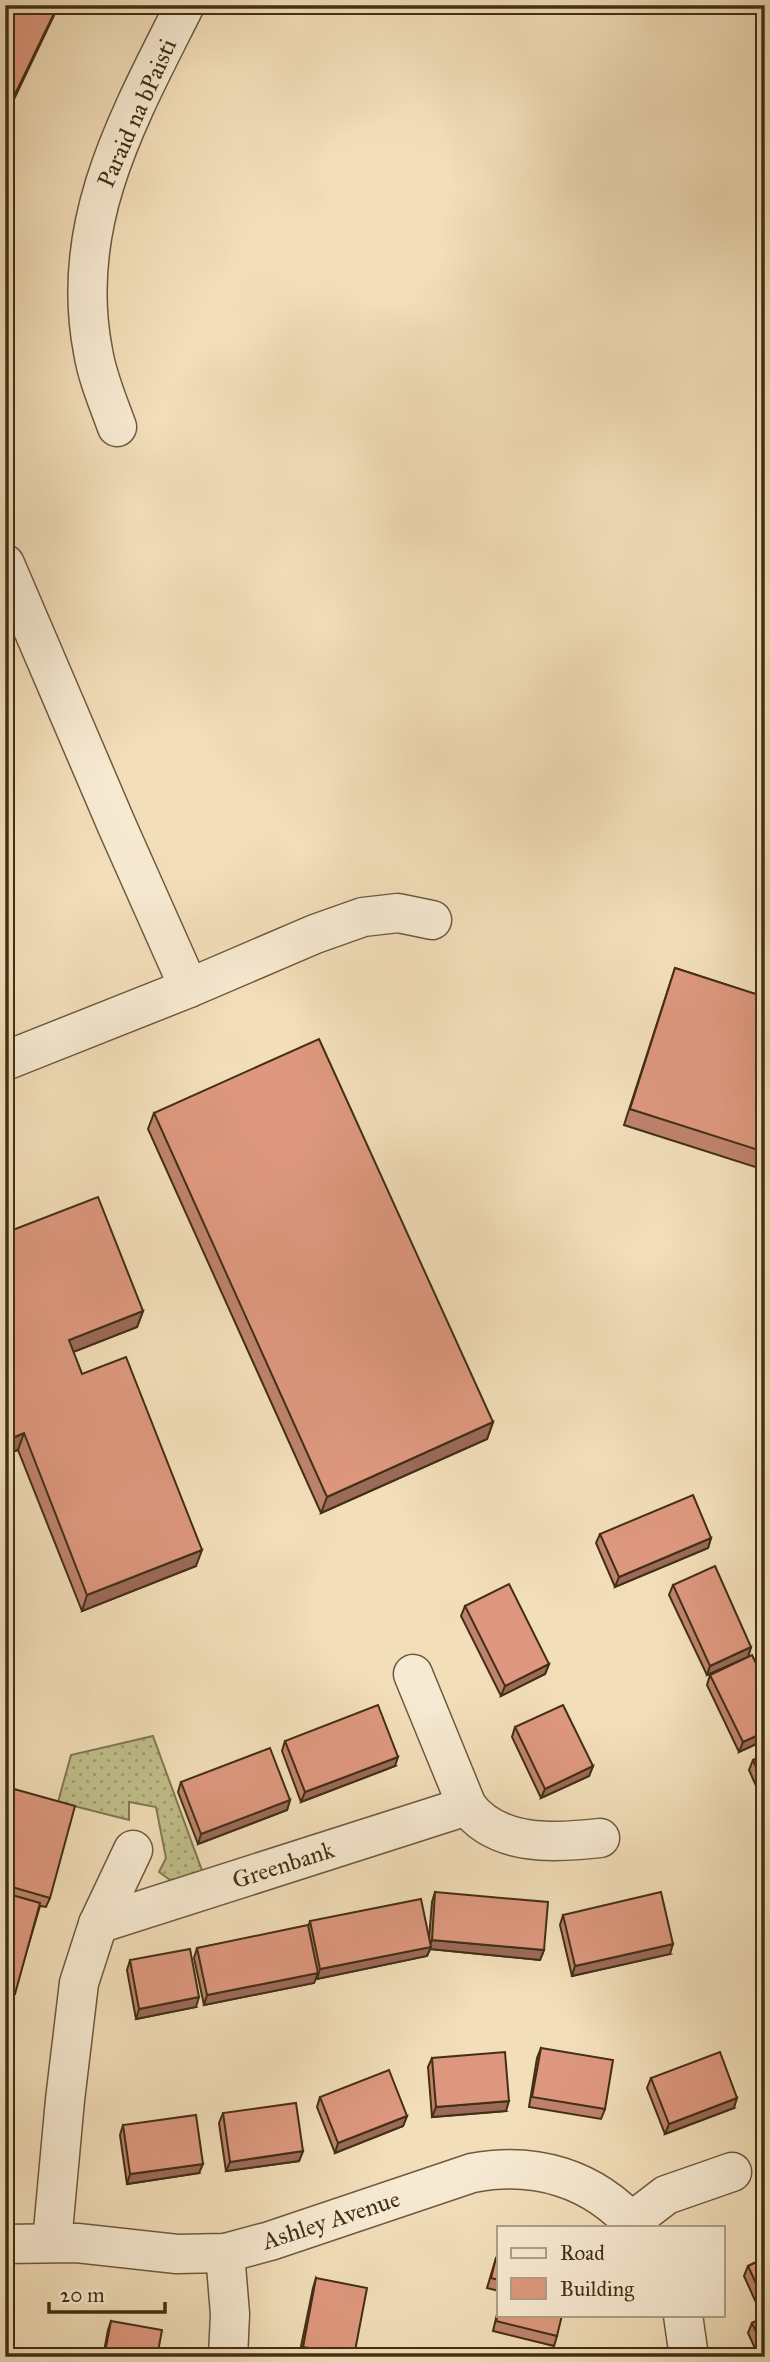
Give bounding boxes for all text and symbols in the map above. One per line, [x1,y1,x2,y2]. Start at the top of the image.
street label: Paraid na bPaisti [91,34,183,192]
street label: Greenbank [228,1834,338,1896]
street label: Ashley Avenue [257,2184,404,2257]
legend [497,2226,724,2316]
text: Road [560,2240,605,2266]
scale bar [49,2271,164,2315]
text: Building [560,2276,634,2302]
text: 20 m [60,2282,105,2308]

